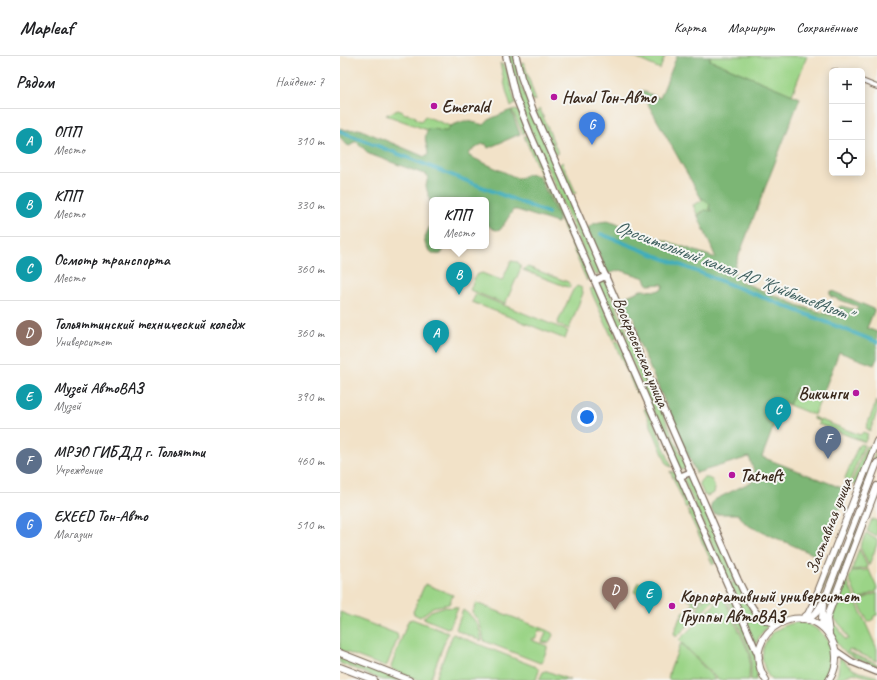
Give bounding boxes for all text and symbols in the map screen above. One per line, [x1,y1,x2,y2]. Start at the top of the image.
text: Mapleaf [20,16,73,40]
text: Карта [674,19,706,36]
text: Маршрут [728,19,774,36]
text: Сохранённые [796,19,857,36]
map controls [829,68,865,176]
button: + [829,68,865,104]
text: Рядом [16,72,54,93]
text: Найдено: 7 [276,74,324,90]
place label: Haval Тон-Авто [562,87,658,108]
marker: Haval Тон-Авто [549,92,559,102]
place label: Emerald [442,96,493,117]
marker: Emerald [429,101,439,111]
button: − [829,104,865,140]
pin: G [579,112,605,145]
text: ОПП [54,123,81,142]
text: A [26,133,32,149]
text: 310 m [296,133,324,149]
button: locate [829,140,865,176]
text: Место [54,142,85,158]
text: КПП [54,187,82,206]
text: B [26,197,32,213]
text: 330 m [296,197,324,213]
popup [429,197,489,249]
text: Место [54,206,85,222]
text: КПП [444,206,471,225]
water label: Оросительный канал АО "КуйбышевАзот" [612,215,860,327]
text: Место [444,225,474,241]
text: Осмотр транспорта [54,251,170,270]
text: C [26,261,32,277]
text: 360 m [296,261,324,277]
pin: B [446,262,472,295]
text: Место [54,270,85,286]
street label: Воскресенская улица [608,294,674,411]
text: Тольяттинский технический коледж [54,315,244,334]
pin: A [423,320,449,353]
text: D [25,325,33,341]
text: 360 m [296,325,324,341]
text: Университет [54,334,112,350]
text: Музей АвтоВАЗ [54,379,143,398]
place label: Викинги [798,383,849,404]
marker: Викинги [851,388,861,398]
text: E [26,389,32,405]
text: 390 m [296,389,324,405]
pin: C [765,397,791,430]
text: Музей [54,398,81,414]
your location [577,407,597,427]
pin: F [815,426,841,459]
text: МРЭО ГИБДД г. Тольятти [54,443,205,462]
text: F [26,453,32,469]
text: 460 m [296,453,324,469]
text: Учреждение [54,462,102,478]
place label: Tatneft [740,465,785,486]
marker: Tatneft [727,470,737,480]
street label: Заставная улица [801,474,857,577]
text: EXEED Тон-Авто [54,507,148,526]
text: G [26,517,32,533]
text: 510 m [296,517,324,533]
text: Магазин [54,526,92,542]
pin: D [602,577,628,610]
pin: E [636,581,662,614]
place label: Корпоративный университет Группы АвтоВАЗ [680,586,860,627]
marker: Корпоративный университет Группы АвтоВАЗ [667,601,677,611]

